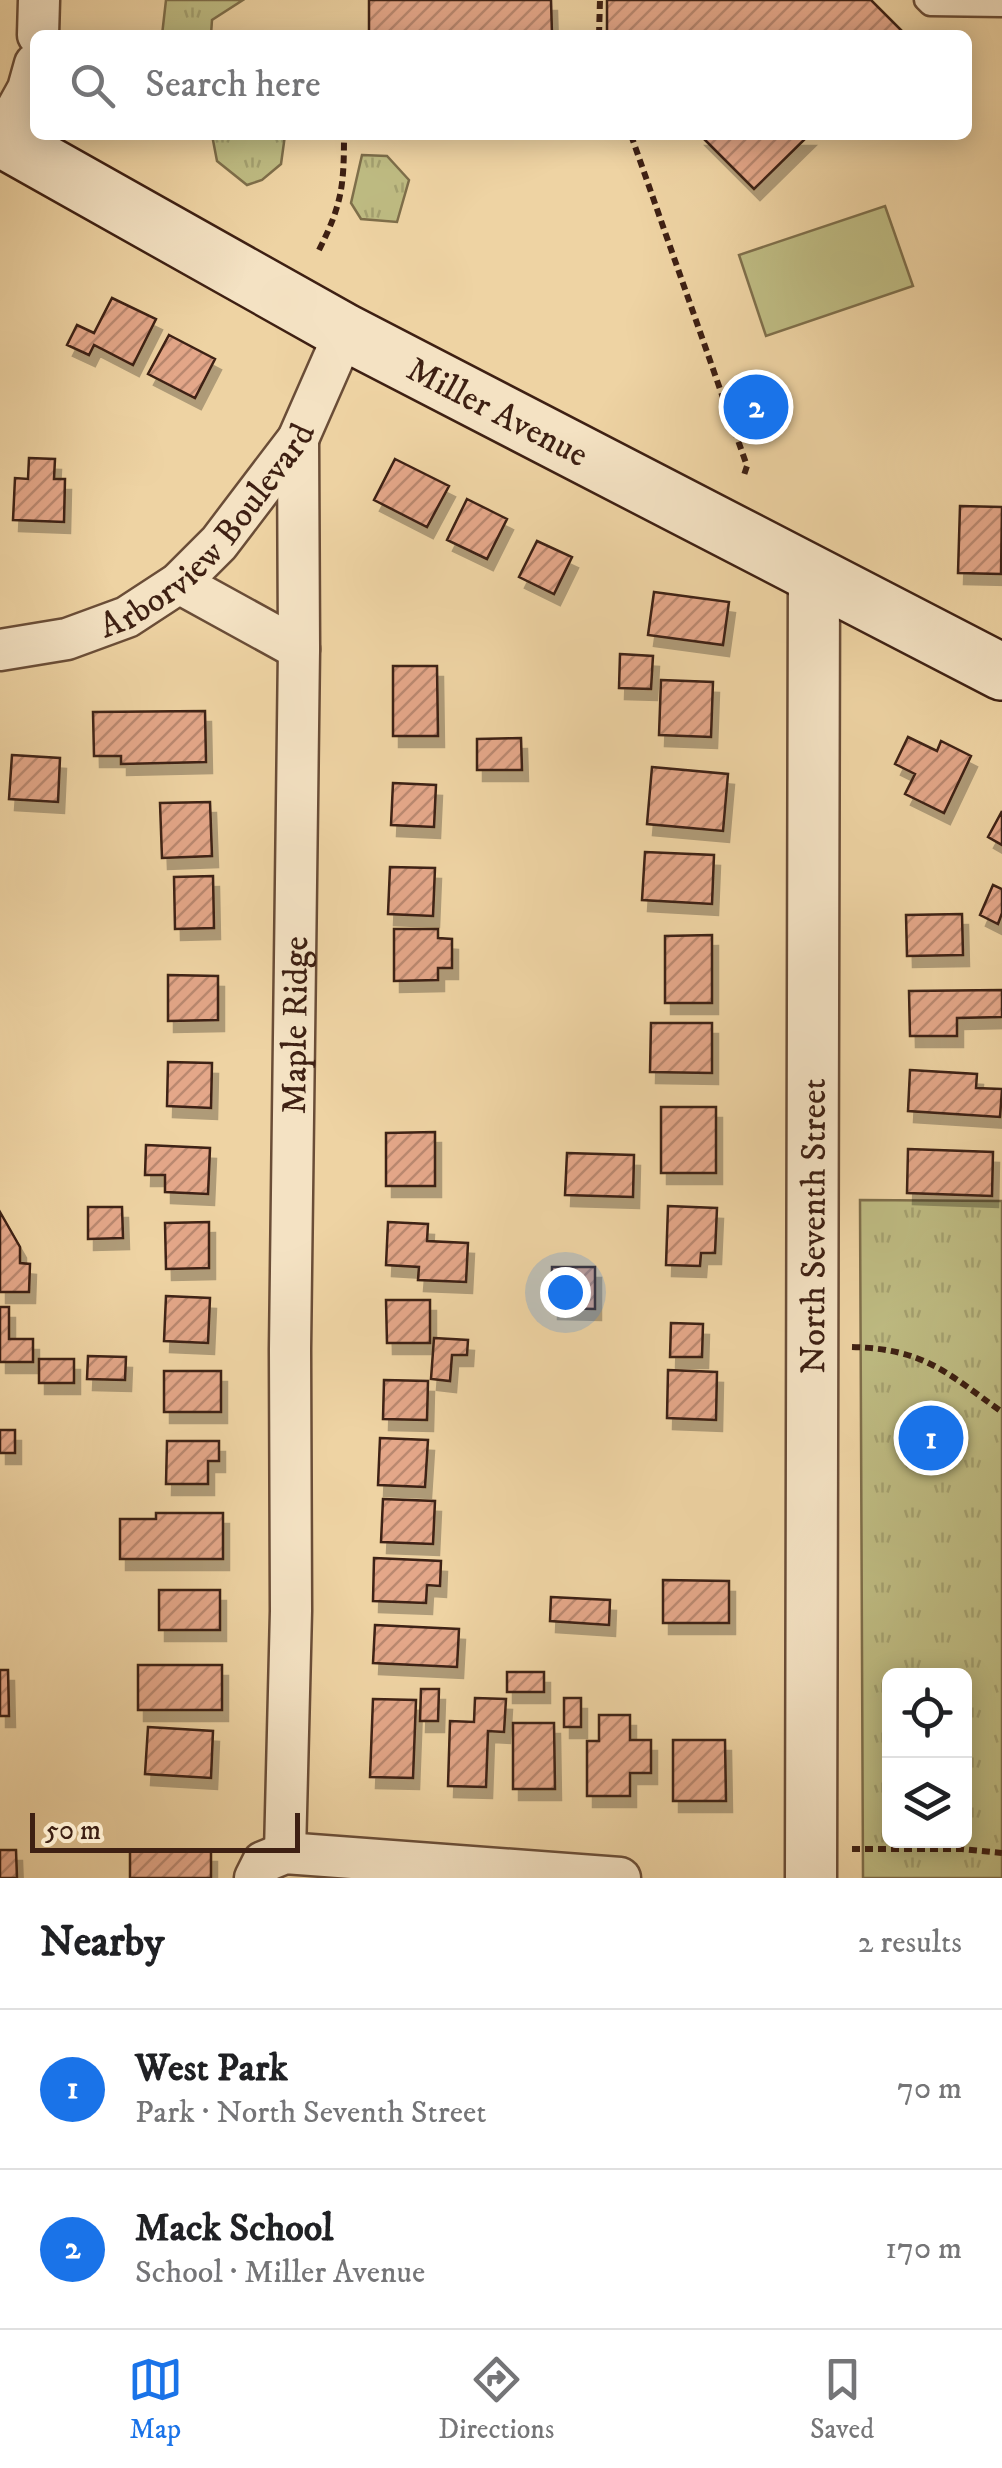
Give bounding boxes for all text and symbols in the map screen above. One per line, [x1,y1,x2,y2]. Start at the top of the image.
search box [30,30,972,140]
icon: search [65,58,120,113]
text: Search here [145,61,321,109]
street label: Miller Avenue [399,348,595,478]
pin: 2 [724,370,788,444]
street label: Arborview Boulevard [94,417,326,649]
street label: Maple Ridge [273,936,319,1114]
street label: North Seventh Street [792,1078,837,1374]
your location [540,1267,591,1318]
pin: 1 [898,1400,964,1476]
map controls [882,1668,972,1848]
button: locate [882,1668,972,1758]
button: layers [882,1758,972,1848]
scale bar [30,1808,300,1852]
text: 50 m [45,1813,101,1848]
text: Nearby [40,1917,164,1969]
text: 2 results [858,1923,962,1963]
text: West Park [135,2045,288,2093]
text: 1 [67,2069,78,2109]
text: 70 m [897,2069,962,2109]
text: Park · North Seventh Street [135,2093,486,2133]
text: Mack School [135,2205,334,2253]
text: 2 [65,2229,80,2269]
text: 170 m [885,2229,962,2269]
text: School · Miller Avenue [135,2253,425,2293]
tab: Map [128,2352,183,2447]
tab: Directions [438,2352,554,2447]
tab: Saved [810,2352,874,2447]

